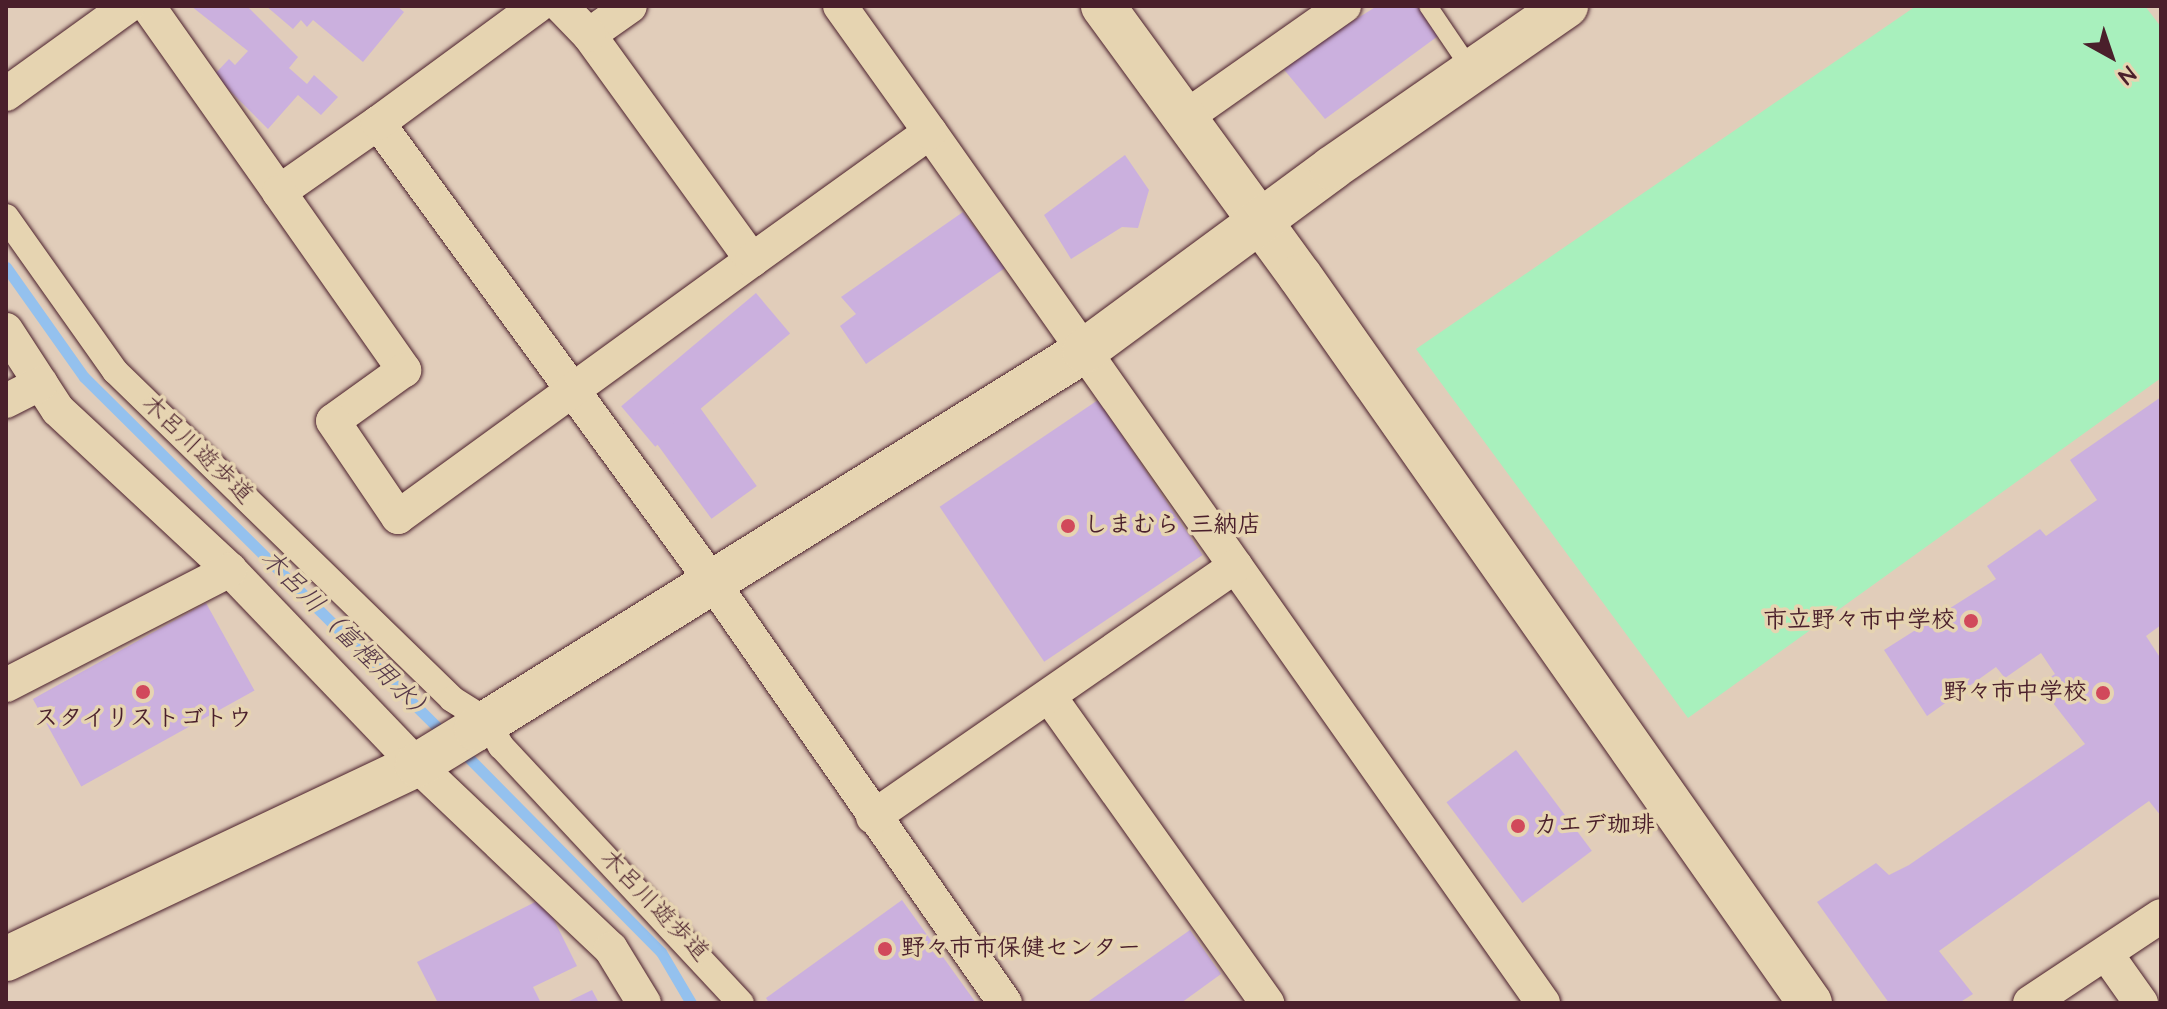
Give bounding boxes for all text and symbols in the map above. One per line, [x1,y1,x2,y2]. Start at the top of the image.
north arrow [2071,16,2151,96]
text: N [2112,58,2142,91]
street label: 木呂川遊歩道 [135,390,259,510]
place label: しまむら 三納店 [1084,512,1262,540]
marker: しまむら 三納店 [1059,517,1077,535]
water label: 木呂川（富樫用水） [253,543,441,731]
place label: 市立野々市中学校 [1763,607,1955,635]
marker: 市立野々市中学校 [1962,612,1980,630]
place label: 野々市中学校 [1943,679,2087,707]
marker: スタイリストゴトウ [134,683,152,701]
marker: 野々市中学校 [2094,684,2112,702]
place label: スタイリストゴトウ [35,705,251,733]
place label: カエデ珈琲 [1534,812,1654,840]
marker: カエデ珈琲 [1509,817,1527,835]
street label: 木呂川遊歩道 [594,844,714,968]
place label: 野々市市保健センター [901,935,1141,963]
marker: 野々市市保健センター [876,940,894,958]

